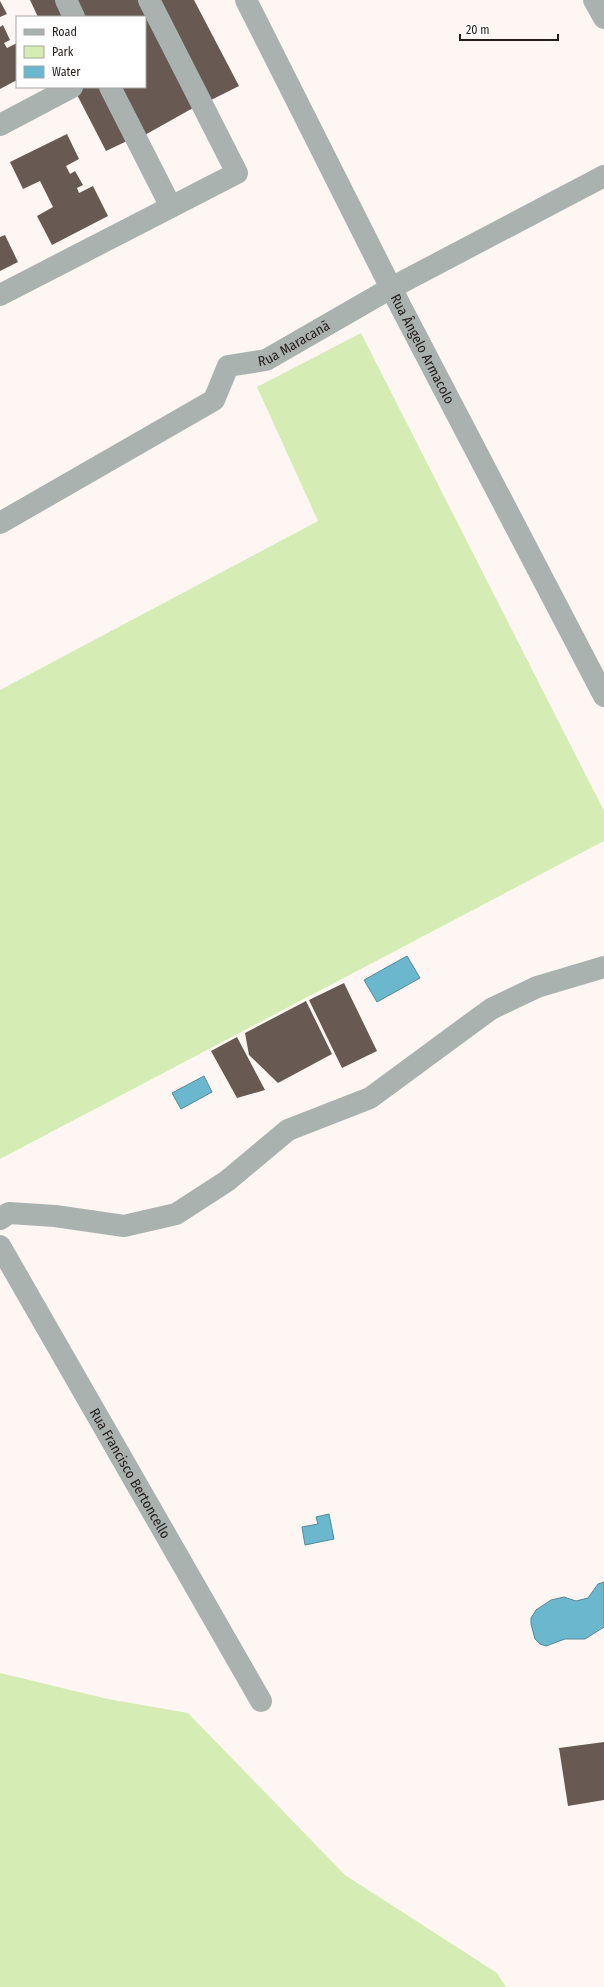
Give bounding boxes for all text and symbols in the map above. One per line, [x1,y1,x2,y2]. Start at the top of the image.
legend [16,16,146,88]
scale bar [460,16,558,42]
text: 20 m [466,23,490,37]
text: Road [52,25,77,39]
text: Park [52,45,74,59]
text: Water [52,65,81,79]
street label: Rua Ângelo Armacolo [387,291,458,407]
street label: Rua Maracanã [257,317,333,370]
street label: Rua Francisco Bertoncello [86,1405,174,1542]

